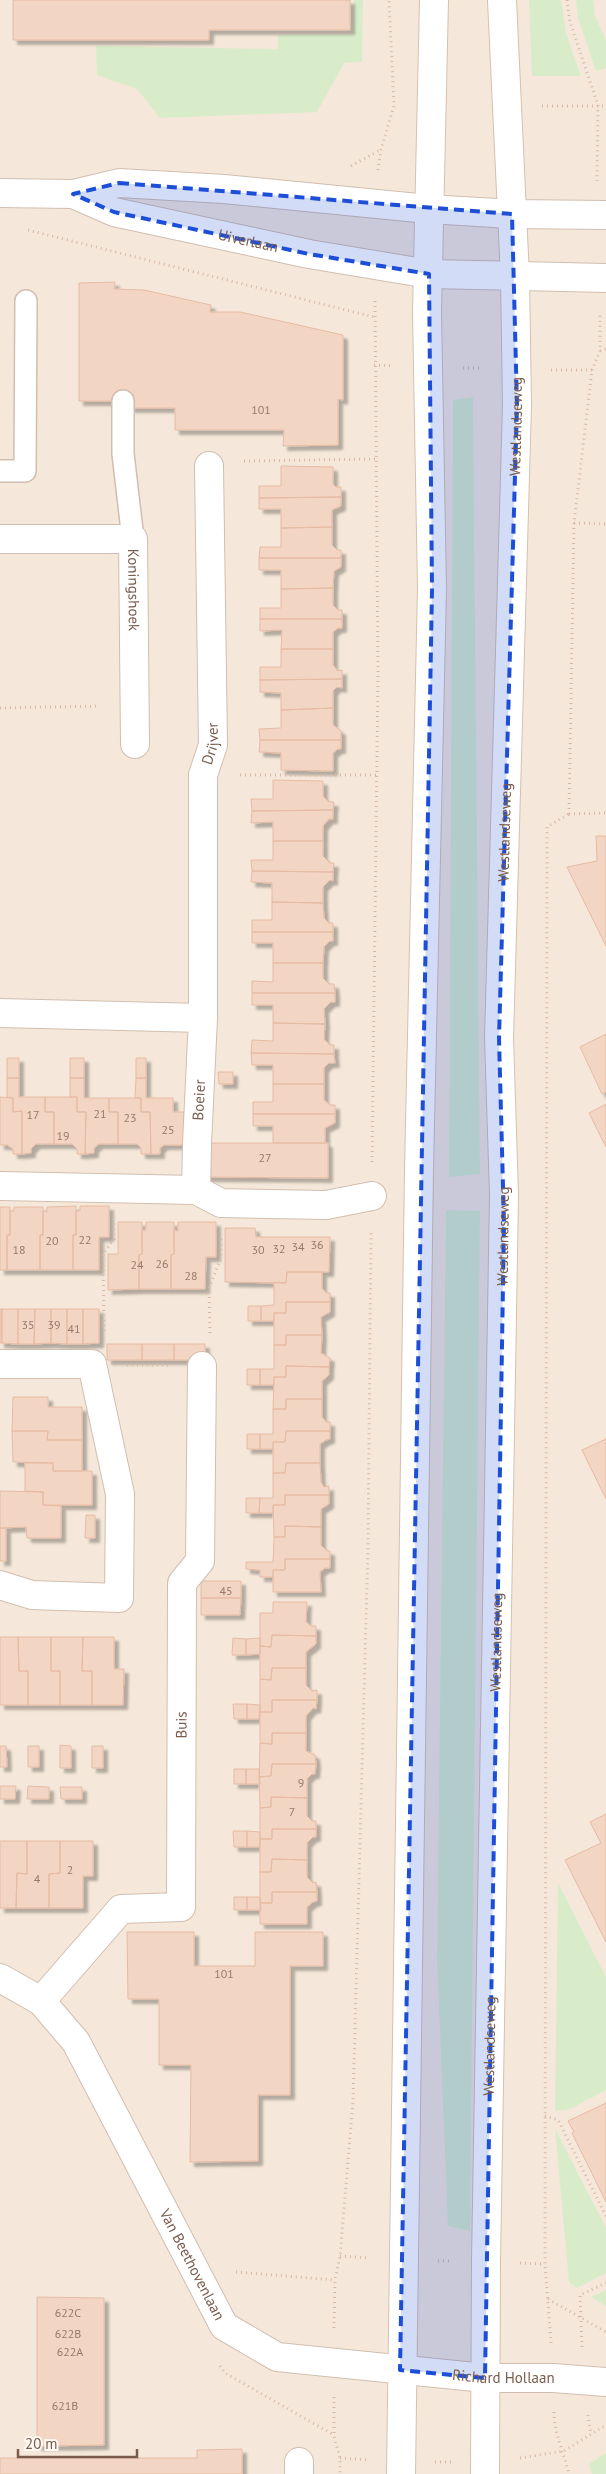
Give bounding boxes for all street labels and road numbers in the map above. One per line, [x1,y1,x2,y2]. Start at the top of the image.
street label: Uiverlaan [216,225,280,256]
street label: Westlandseweg [505,377,526,476]
street label: Koningshoek [124,549,144,632]
street label: Drijver [197,722,222,767]
street label: Westlandseweg [493,782,515,882]
street label: Boeier [188,1079,209,1121]
street label: Westlandseweg [492,1186,513,1286]
street label: Westlandseweg [486,1592,506,1692]
street label: Buis [172,1711,191,1739]
street label: Westlandseweg [479,1996,499,2096]
street label: Van Beethovenlaan [155,2205,229,2323]
street label: Richard Hollaan [451,2365,555,2387]

